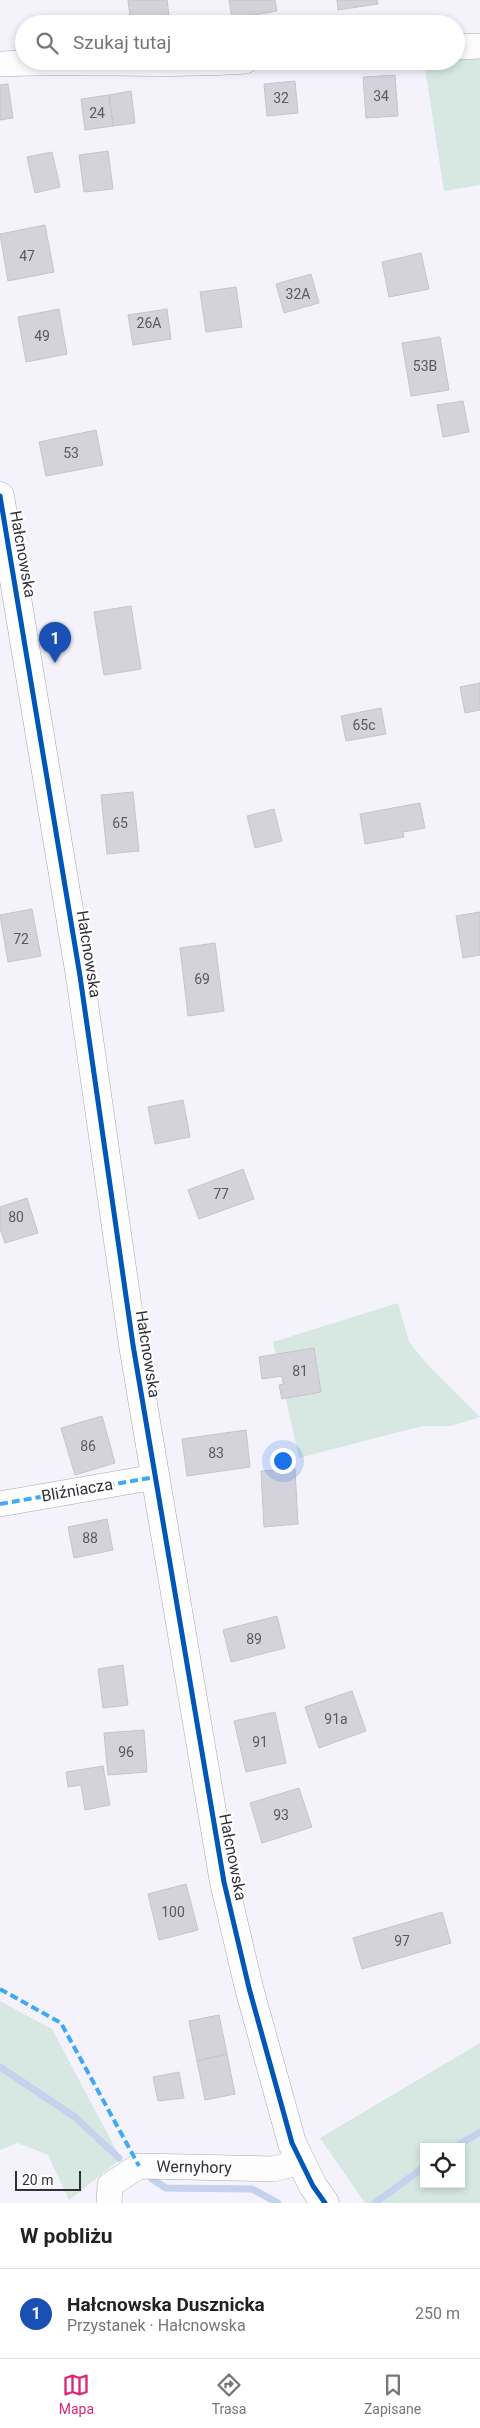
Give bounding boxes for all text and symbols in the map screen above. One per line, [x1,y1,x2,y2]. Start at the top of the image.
search box [15,15,465,70]
icon: search [33,29,61,57]
text: Szukaj tutaj [73,31,171,54]
house number: 34 [373,88,389,104]
house number: 32 [273,90,289,106]
house number: 24 [89,105,105,121]
house number: 47 [19,248,35,264]
house number: 32A [286,286,310,302]
house number: 26A [137,315,161,331]
house number: 49 [34,328,50,344]
house number: 53B [413,358,437,374]
house number: 53 [63,445,79,461]
street label: Hałcnowska [6,509,40,599]
pin: 1 [39,622,71,663]
house number: 65c [352,717,376,733]
house number: 65 [112,815,128,831]
street label: Hałcnowska [73,909,105,999]
house number: 72 [13,931,29,947]
house number: 69 [194,971,210,987]
house number: 77 [213,1186,229,1202]
house number: 80 [8,1209,24,1225]
street label: Hałcnowska [132,1309,164,1399]
house number: 81 [292,1363,308,1379]
house number: 86 [80,1438,96,1454]
house number: 83 [208,1445,224,1461]
your location [270,1448,296,1474]
street label: Bliźniacza [40,1474,114,1506]
house number: 88 [82,1530,98,1546]
house number: 89 [246,1631,262,1647]
house number: 91a [324,1711,348,1727]
house number: 91 [252,1734,268,1750]
house number: 96 [118,1744,134,1760]
house number: 93 [273,1807,289,1823]
street label: Hałcnowska [215,1812,251,1902]
house number: 100 [161,1904,185,1920]
house number: 97 [394,1933,410,1949]
map controls [420,2143,465,2188]
button: locate [420,2143,465,2188]
street label: Wernyhory [156,2157,232,2177]
scale bar [15,2168,81,2191]
text: 20 m [22,2172,54,2188]
text: W pobliżu [20,2224,113,2248]
text: Hałcnowska Dusznicka [67,2293,265,2316]
text: 1 [31,2304,41,2323]
text: 250 m [415,2304,460,2323]
text: Przystanek · Hałcnowska [67,2316,246,2335]
tab: Mapa [59,2371,94,2417]
tab: Trasa [212,2371,246,2417]
tab: Zapisane [364,2371,421,2417]

